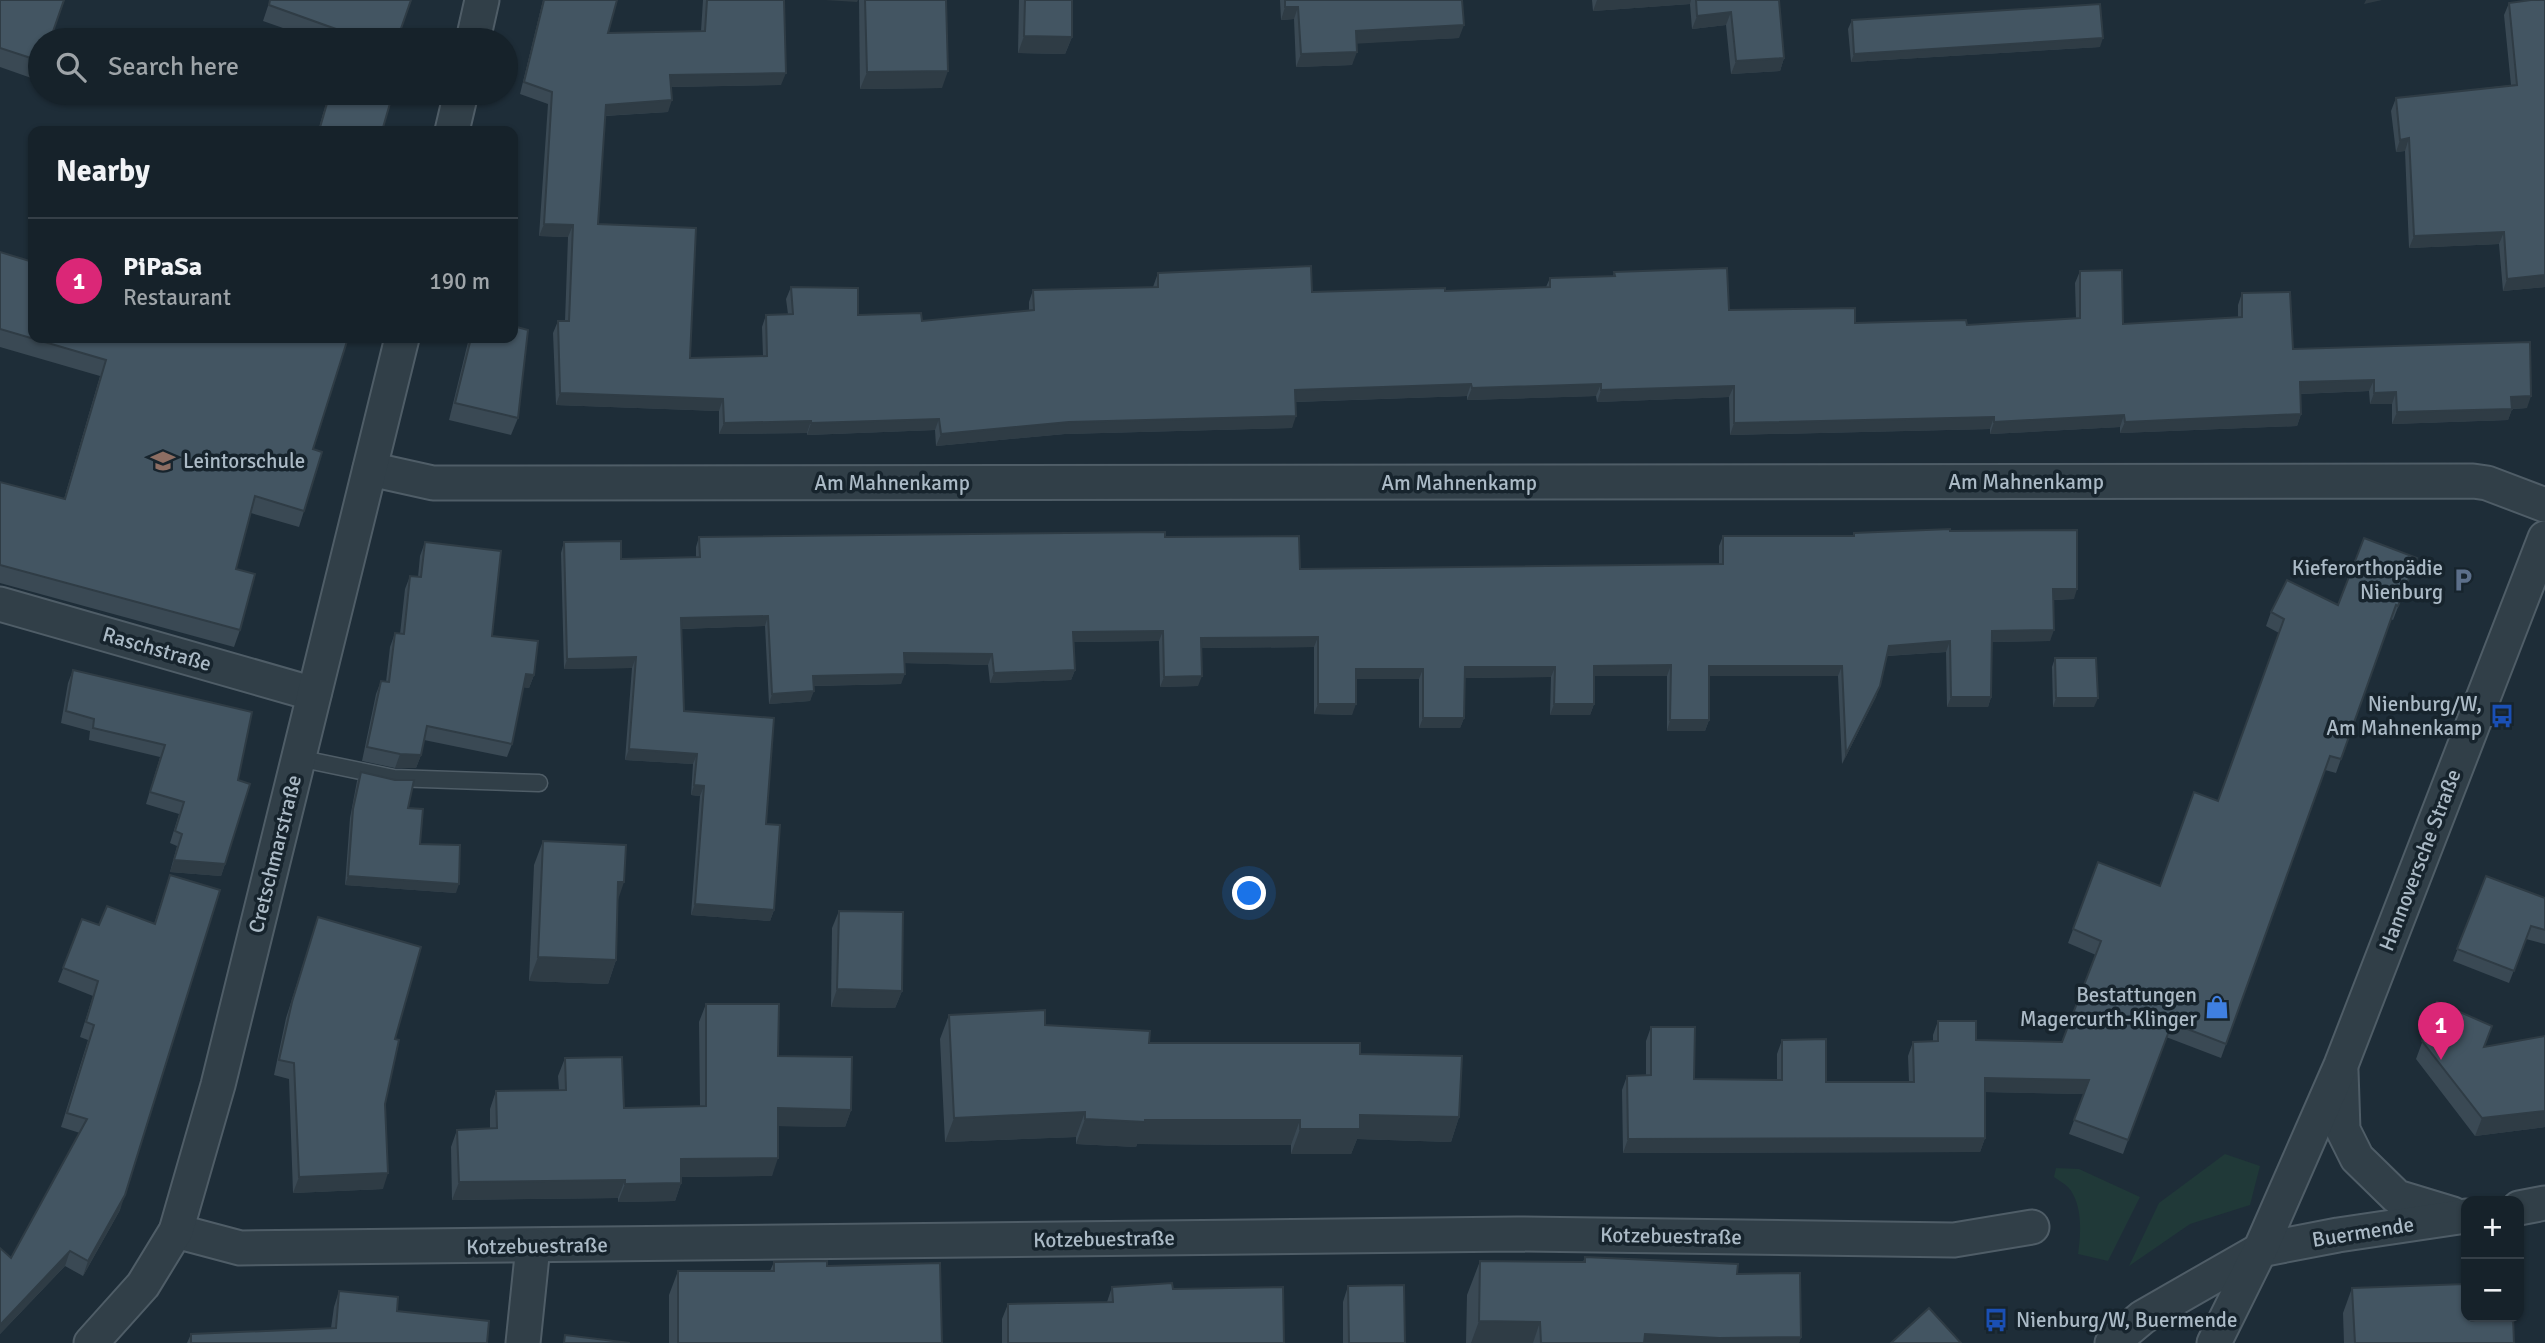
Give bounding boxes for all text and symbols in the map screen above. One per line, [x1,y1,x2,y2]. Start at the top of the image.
search box [28,28,518,105]
icon: search [52,48,90,86]
text: Search here [108,51,239,83]
text: Nearby [56,153,150,190]
text: PiPaSa [123,251,202,283]
text: 1 [73,267,85,296]
text: 190 m [429,267,490,296]
text: Restaurant [123,283,231,312]
school or university icon: Leintorschule [149,447,177,475]
place label: Leintorschule [183,448,305,474]
street label: Am Mahnenkamp [1948,469,2104,495]
street label: Am Mahnenkamp [814,470,970,496]
street label: Am Mahnenkamp [1381,470,1537,496]
place label: Kieferorthopädie Nienburg [2292,555,2443,605]
parking icon: Kieferorthopädie Nienburg [2449,566,2477,594]
street label: Raschstraße [100,621,214,677]
place label: Nienburg/W, Am Mahnenkamp [2326,691,2482,741]
bus stop icon: Nienburg/W, Am Mahnenkamp [2488,702,2516,730]
street label: Hannoversche Straße [2373,765,2467,955]
street label: Cretschmarstraße [243,772,307,936]
your location [1232,876,1266,910]
place label: Bestattungen Magercurth-Klinger [2020,982,2197,1032]
shop icon: Bestattungen Magercurth-Klinger [2203,993,2231,1021]
pin: 1 [2418,1002,2464,1060]
map controls [2461,1196,2524,1322]
button: + [2461,1196,2524,1259]
street label: Buermende [2310,1211,2416,1253]
street label: Kotzebuestraße [1600,1222,1742,1250]
street label: Kotzebuestraße [1033,1225,1175,1253]
street label: Kotzebuestraße [466,1232,608,1260]
button: − [2461,1259,2524,1322]
bus stop icon: Nienburg/W, Buermende [1982,1306,2010,1334]
place label: Nienburg/W, Buermende [2016,1307,2238,1333]

